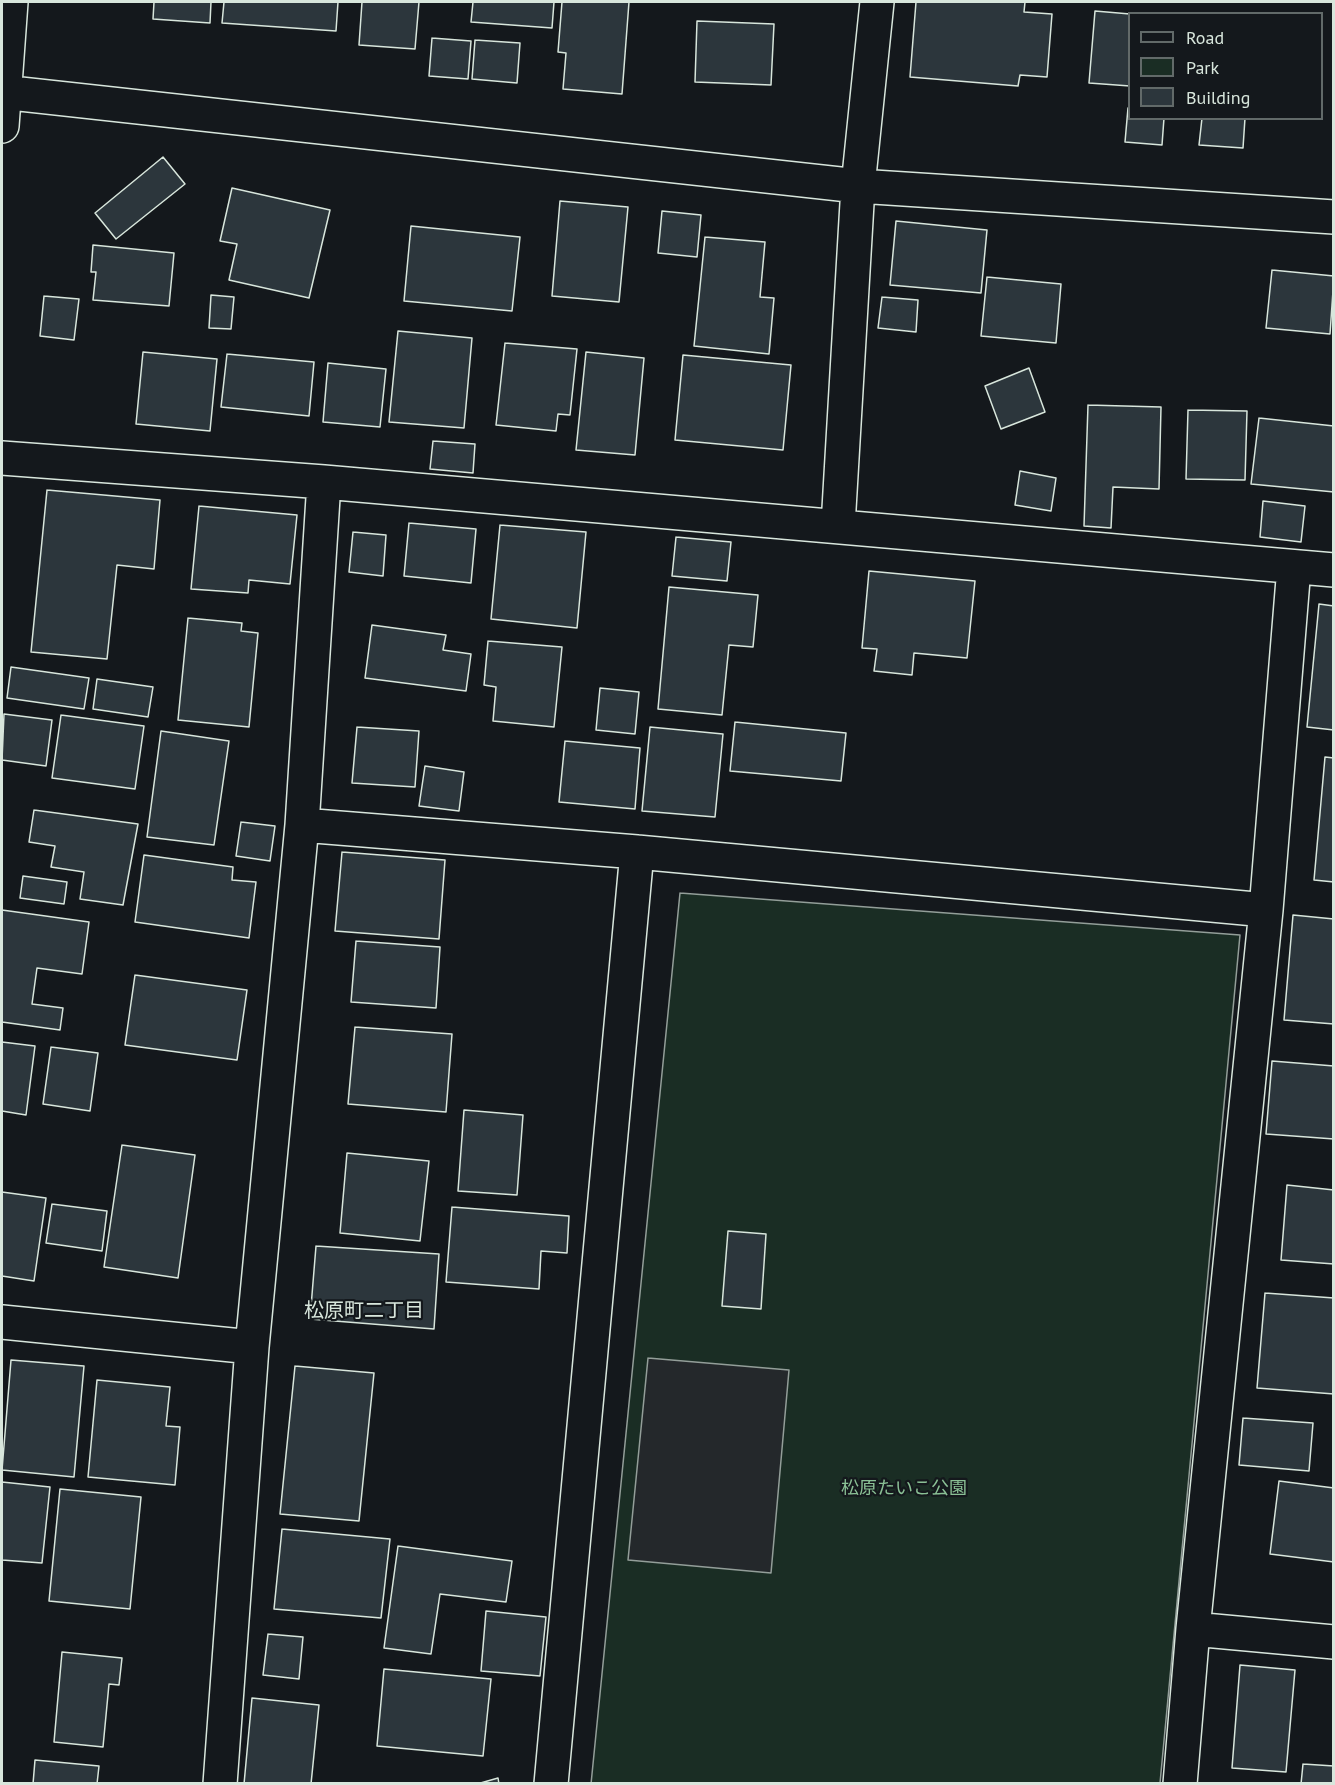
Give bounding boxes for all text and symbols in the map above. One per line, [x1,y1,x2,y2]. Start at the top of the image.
legend [1128,12,1323,120]
text: Road [1186,26,1224,49]
text: Park [1186,56,1219,79]
text: Building [1186,86,1250,109]
district label: 松原町二丁目 [304,1299,424,1323]
park label: 松原たいこ公園 [841,1478,967,1500]

